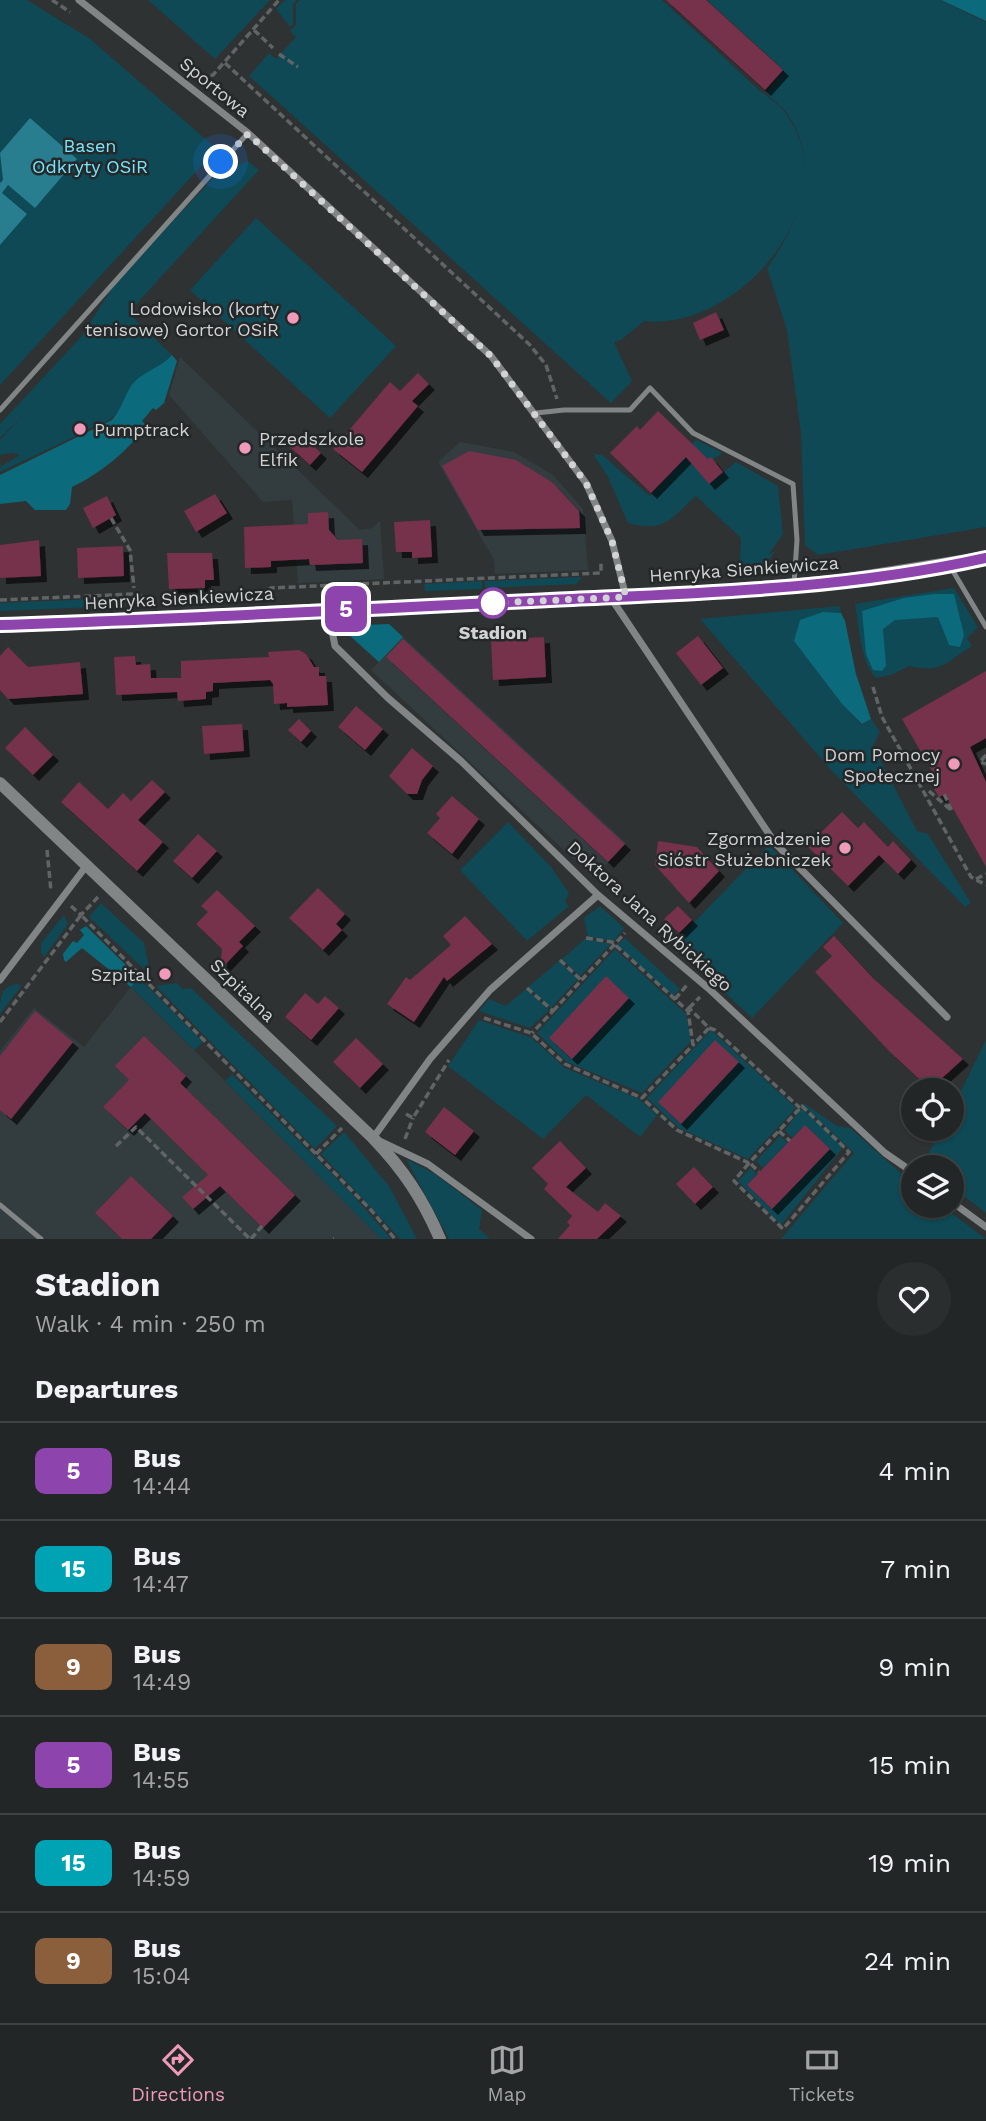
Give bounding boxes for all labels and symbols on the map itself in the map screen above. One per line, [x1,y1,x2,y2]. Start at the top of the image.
street label: Sportowa [176,53,254,121]
park label: Basen Odkryty OSiR [32,135,148,177]
your location [203,144,238,179]
place label: Lodowisko (korty tenisowe) Gortor OSiR [85,298,280,340]
marker: Lodowisko (korty tenisowe) Gortor OSiR [285,310,301,326]
place label: Pumptrack [94,419,189,440]
marker: Pumptrack [72,421,88,437]
place label: Przedszkole Elfik [259,428,364,470]
marker: Przedszkole Elfik [237,440,253,456]
street label: Henryka Sienkiewicza [649,552,839,586]
street label: Henryka Sienkiewicza [84,583,274,613]
line badge: 5 [323,586,369,632]
marker: Stadion [478,588,508,618]
place label: Stadion [459,622,527,643]
place label: Dom Pomocy Społecznej [824,744,941,786]
marker: Dom Pomocy Społecznej [946,756,962,772]
place label: Zgormadzenie Sióstr Służebniczek [657,828,831,870]
street label: Doktora Jana Rybickiego [563,836,737,996]
marker: Zgormadzenie Sióstr Służebniczek [837,840,853,856]
street label: Szpitalna [206,954,280,1026]
place label: Szpital [91,964,151,985]
marker: Szpital [157,966,173,982]

